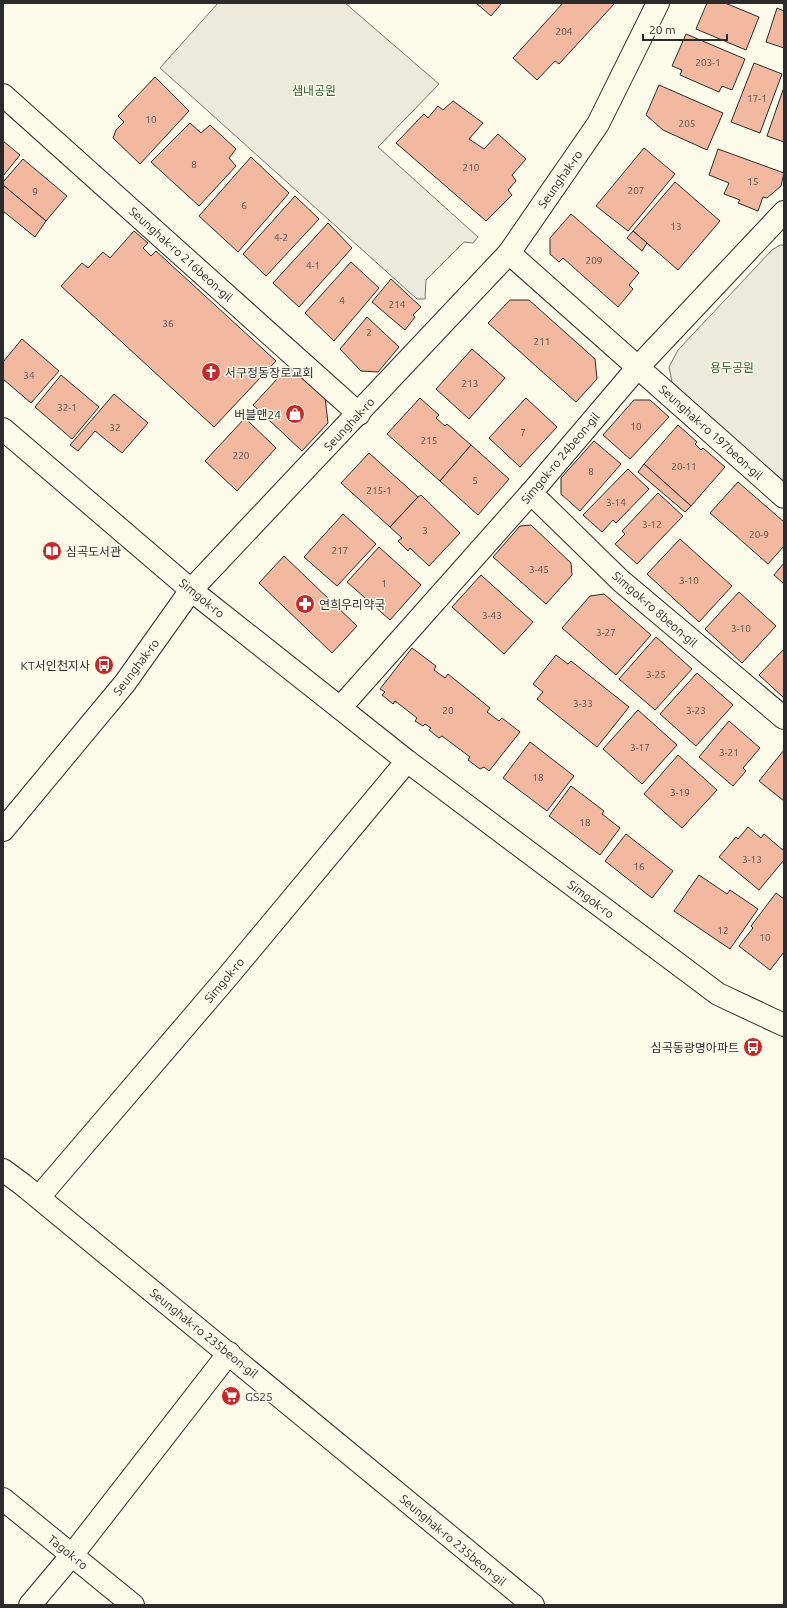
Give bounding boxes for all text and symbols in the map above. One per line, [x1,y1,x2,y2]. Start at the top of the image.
scale bar [643,16,727,42]
text: 20 m [649,23,676,36]
house number: 204 [556,26,573,37]
house number: 203-1 [695,57,721,68]
park label: 샘내공원 [292,84,336,97]
house number: 17-1 [747,93,767,104]
house number: 10 [145,114,157,125]
house number: 205 [679,118,695,129]
street label: Seunghak-ro [535,148,585,210]
house number: 8 [191,159,197,170]
house number: 210 [463,162,480,173]
house number: 15 [747,176,759,187]
house number: 207 [628,185,644,196]
house number: 9 [32,186,38,197]
house number: 6 [241,200,247,211]
street label: Seunghak-ro 216beon-gil [127,204,235,304]
house number: 13 [670,221,682,232]
house number: 4-2 [274,232,288,243]
house number: 209 [586,255,602,266]
house number: 4-1 [306,260,320,271]
house number: 4 [339,295,345,306]
house number: 214 [389,299,406,310]
house number: 36 [162,318,174,329]
house number: 2 [366,327,372,338]
house number: 211 [534,336,550,347]
church icon: 서구정동장로교회 [200,361,222,383]
park label: 용두공원 [710,361,754,374]
place label: 서구정동장로교회 [225,366,313,379]
house number: 34 [23,370,35,381]
house number: 213 [462,378,478,389]
street label: Seunghak-ro 197beon-gil [657,382,765,482]
street label: Seunghak-ro [321,395,377,453]
house number: 32-1 [57,402,77,413]
shop icon: 버블맨24 [284,403,306,425]
place label: 버블맨24 [234,408,281,421]
street label: Simgok-ro 24beon-gil [518,410,602,506]
house number: 10 [630,421,642,432]
house number: 32 [109,422,121,433]
house number: 7 [520,427,526,438]
house number: 215 [421,435,437,446]
house number: 220 [233,450,250,461]
house number: 20-11 [671,461,697,472]
house number: 8 [588,466,594,477]
house number: 5 [472,475,478,486]
house number: 215-1 [366,485,392,496]
house number: 3-14 [606,497,626,508]
house number: 3-12 [642,519,662,530]
house number: 3 [422,525,428,536]
house number: 20-9 [749,529,769,540]
library icon: 심곡도서관 [41,540,63,562]
place label: 심곡도서관 [66,545,121,558]
house number: 217 [332,545,348,556]
house number: 3-45 [529,564,549,575]
street label: Simgok-ro 8beon-gil [610,569,700,649]
house number: 3-10 [679,575,699,586]
street label: Simgok-ro [177,576,227,620]
house number: 1 [381,578,387,589]
pharmacy icon: 연희우리약국 [294,593,316,615]
place label: 연희우리약국 [319,598,385,611]
house number: 3-43 [482,610,502,621]
house number: 3-10 [731,623,751,634]
house number: 3-27 [596,627,616,638]
street label: Seunghak-ro [111,636,161,698]
bus stop icon: KT서인천지사 [93,654,115,676]
place label: KT서인천지사 [21,659,90,672]
house number: 3-25 [646,669,666,680]
house number: 3-33 [573,698,593,709]
house number: 20 [442,705,454,716]
house number: 3-23 [686,705,706,716]
house number: 3-17 [630,742,650,753]
house number: 3-21 [719,747,739,758]
house number: 18 [532,772,544,783]
house number: 3-19 [670,787,690,798]
house number: 18 [579,817,591,828]
house number: 3-13 [742,854,762,865]
house number: 16 [633,861,645,872]
street label: Simgok-ro [565,877,617,921]
house number: 12 [717,925,729,936]
house number: 10 [759,932,771,943]
street label: Simgok-ro [202,955,246,1005]
bus stop icon: 심곡동광명아파트 [742,1036,764,1058]
place label: 심곡동광명아파트 [651,1041,739,1054]
street label: Seunghak-ro 235beon-gil [148,1286,260,1380]
supermarket icon: GS25 [220,1385,242,1407]
place label: GS25 [245,1390,273,1403]
street label: Seunghak-ro 235beon-gil [397,1492,509,1588]
street label: Tagok-ro [46,1532,90,1572]

